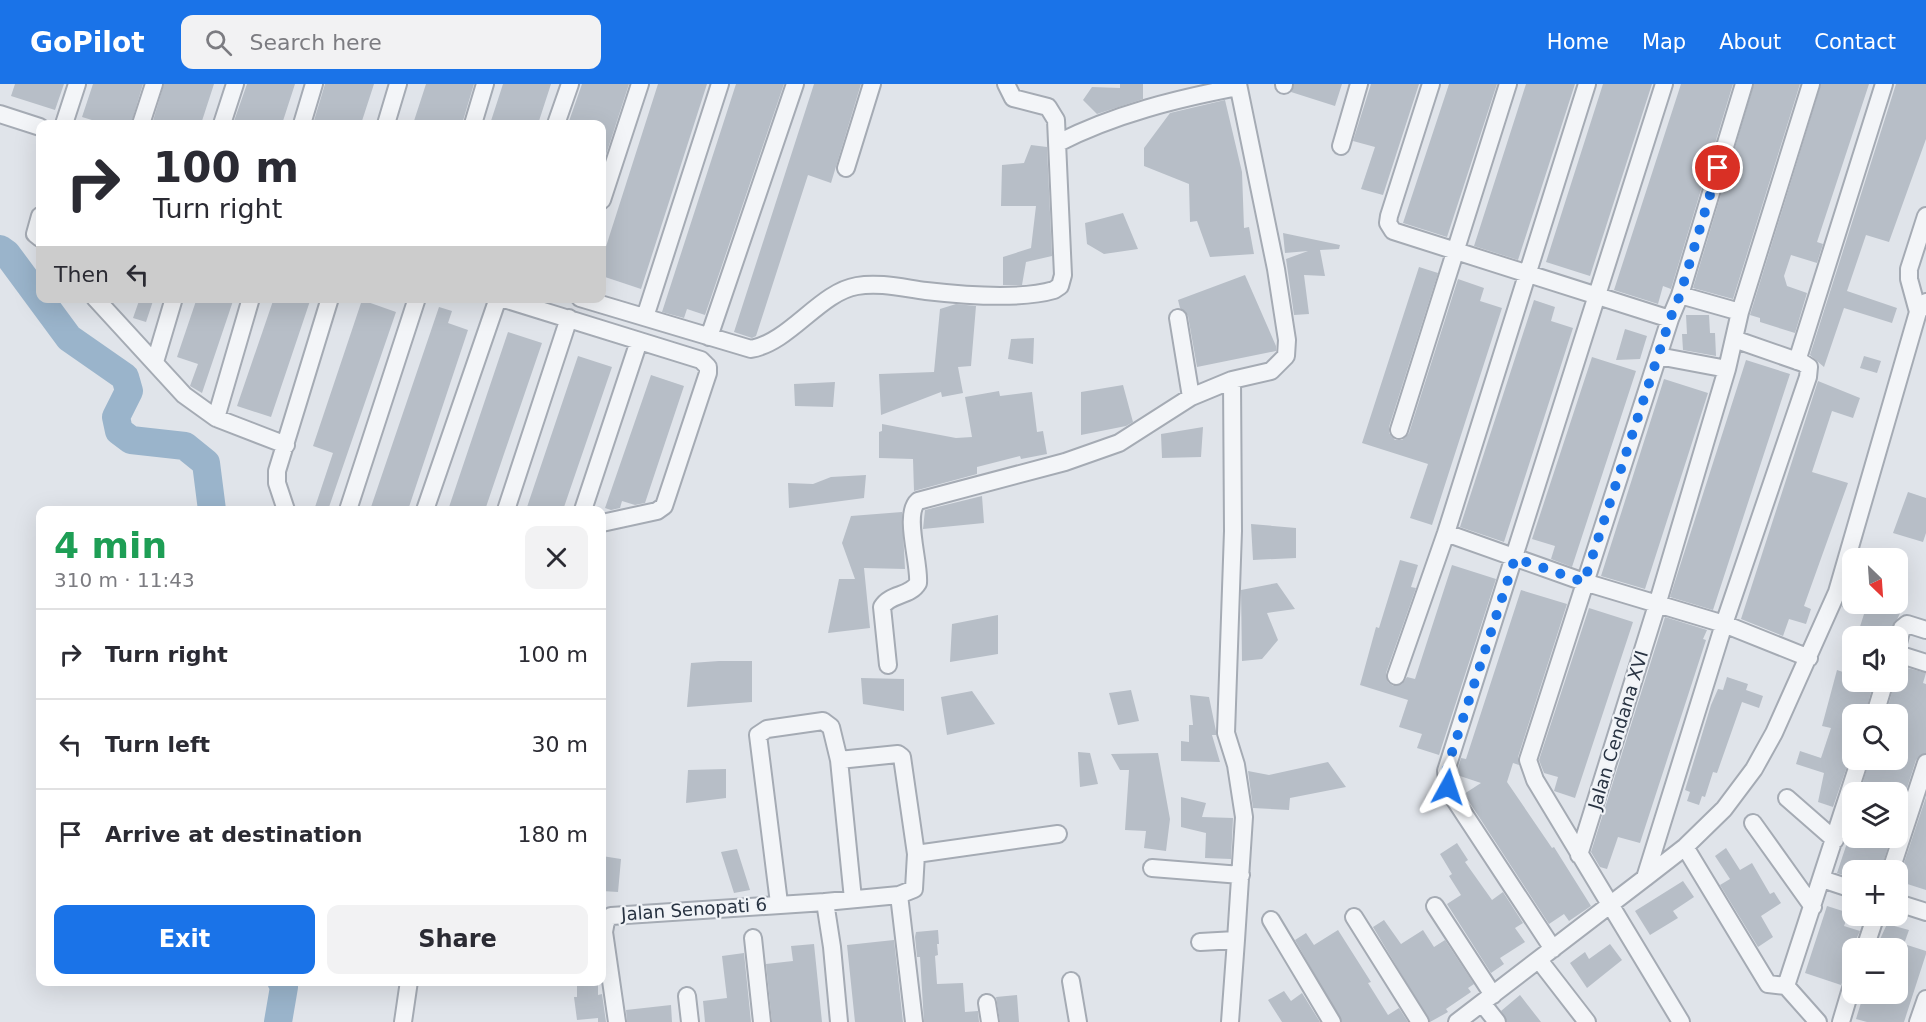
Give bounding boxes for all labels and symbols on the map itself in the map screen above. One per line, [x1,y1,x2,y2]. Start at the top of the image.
pin [1692,142,1743,193]
north arrow [1842,548,1908,614]
street label: Jalan Cendana XVI [1584,648,1652,813]
position arrow [1416,755,1480,819]
street label: Jalan Senopati 6 [619,893,768,925]

